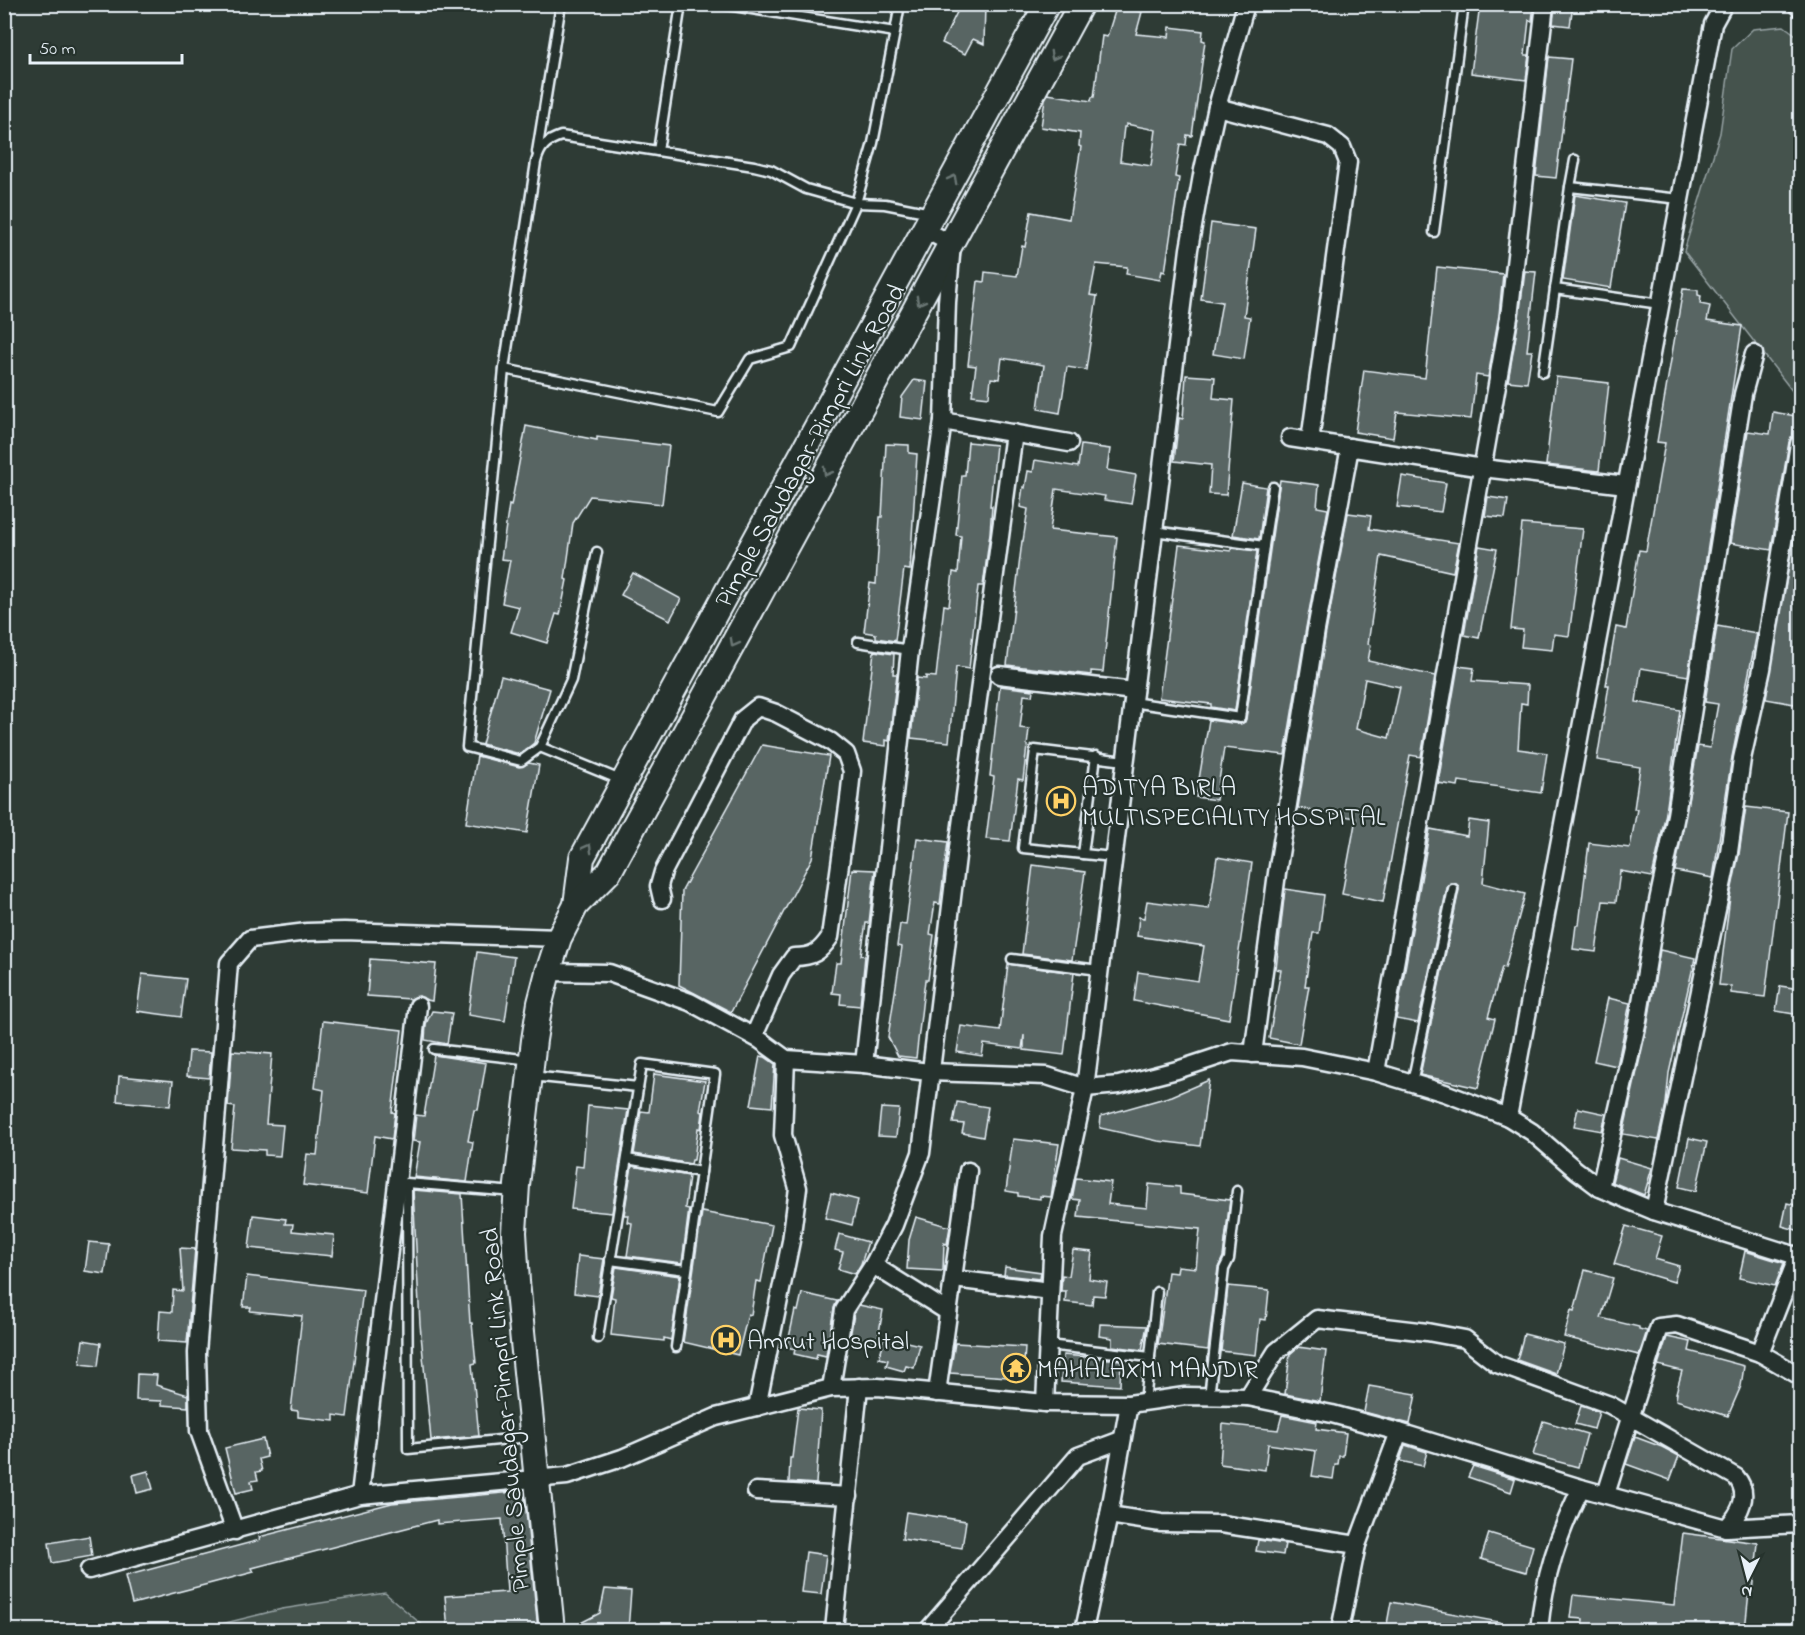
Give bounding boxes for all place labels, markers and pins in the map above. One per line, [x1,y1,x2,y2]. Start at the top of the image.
place label: ADITYA BIRLA MULTISPECIALITY HOSPITAL [1082,770,1386,838]
hospital icon: ADITYA BIRLA MULTISPECIALITY HOSPITAL [1045,785,1077,817]
hospital icon: Amrut Hospital [710,1324,742,1356]
place label: Amrut Hospital [747,1324,909,1362]
temple icon: MAHALAXMI MANDIR [1000,1352,1032,1384]
place label: MAHALAXMI MANDIR [1037,1352,1258,1390]

